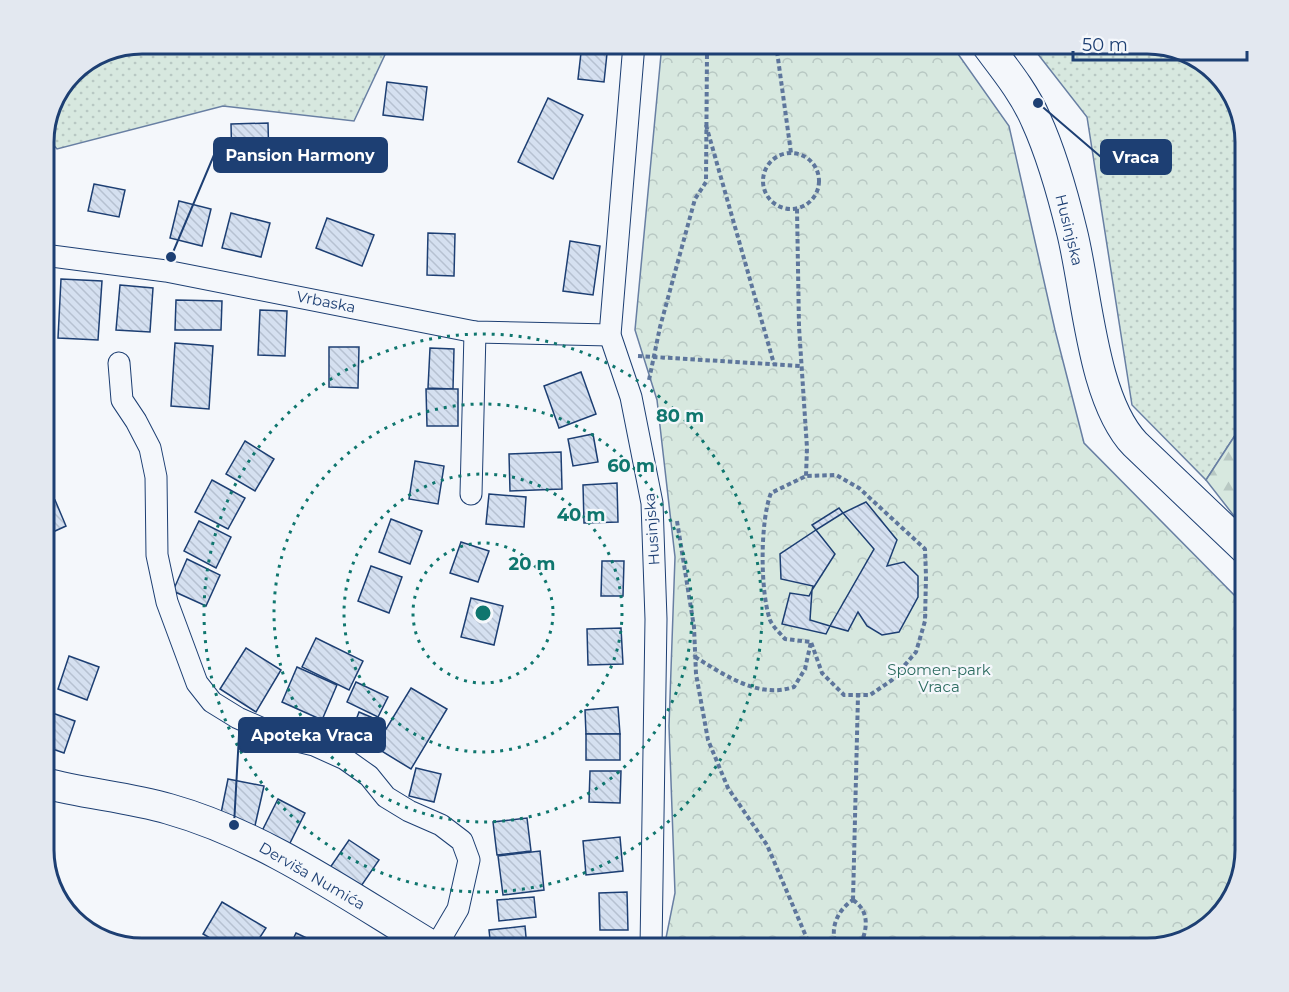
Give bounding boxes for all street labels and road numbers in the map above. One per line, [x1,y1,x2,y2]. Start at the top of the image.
street label: Husinjska [1051,192,1088,268]
street label: Vrbaska [295,286,357,317]
street label: Husinjska [639,492,664,566]
street label: Derviša Numića [256,837,369,914]

